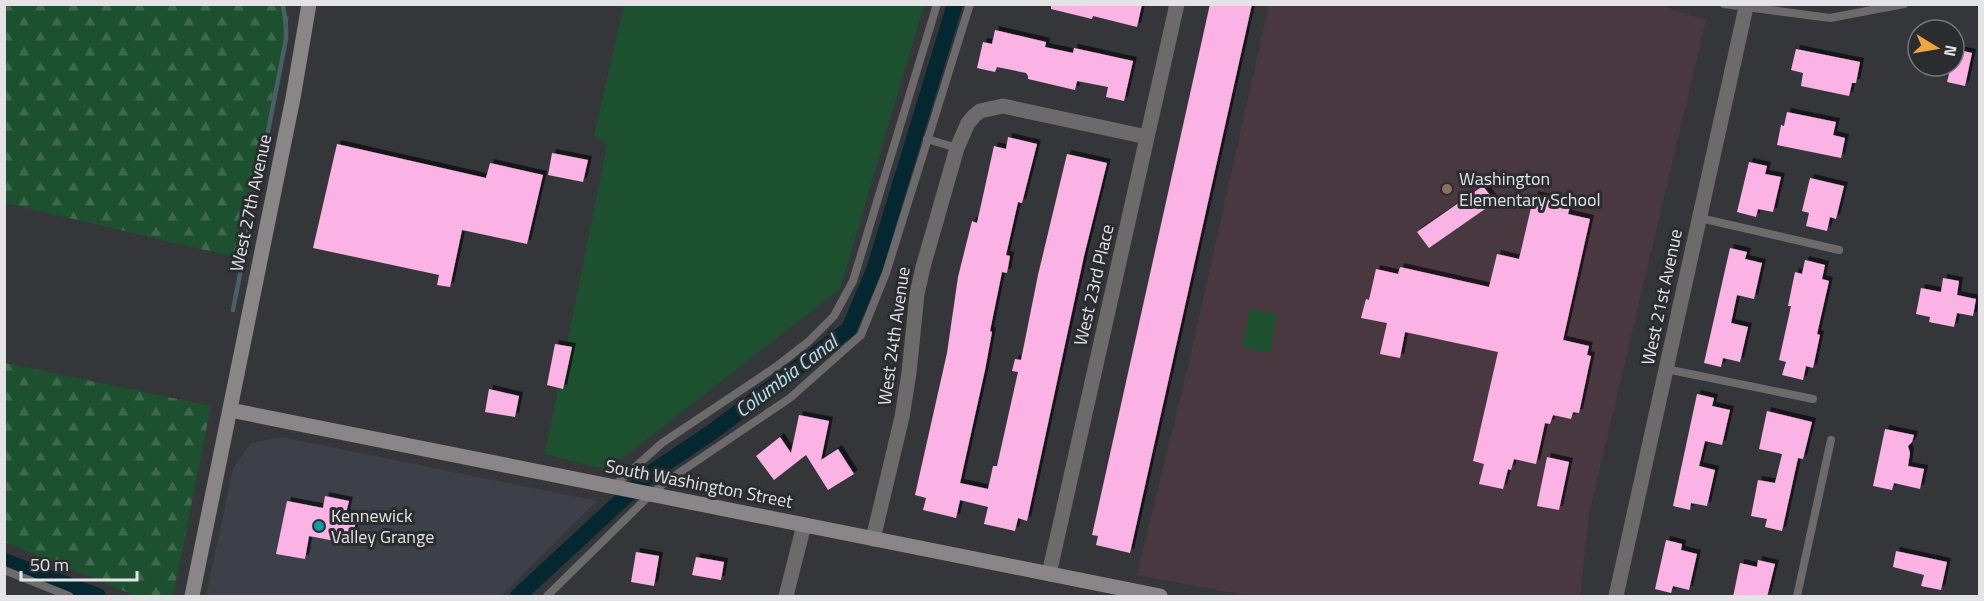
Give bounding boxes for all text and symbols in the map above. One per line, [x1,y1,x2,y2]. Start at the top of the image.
north arrow [1906,18,1966,78]
text: N [1938,43,1964,59]
street label: West 27th Avenue [223,132,278,274]
place label: Washington Elementary School [1459,165,1601,213]
marker: Washington Elementary School [1440,182,1454,196]
street label: West 23rd Place [1066,222,1121,348]
street label: West 21st Avenue [1634,226,1689,367]
street label: West 24th Avenue [870,265,917,407]
water label: Columbia Canal [728,325,846,425]
street label: South Washington Street [603,452,796,515]
place label: Kennewick Valley Grange [331,502,434,550]
marker: Kennewick Valley Grange [312,519,326,533]
scale bar [21,544,136,582]
text: 50 m [30,551,69,578]

